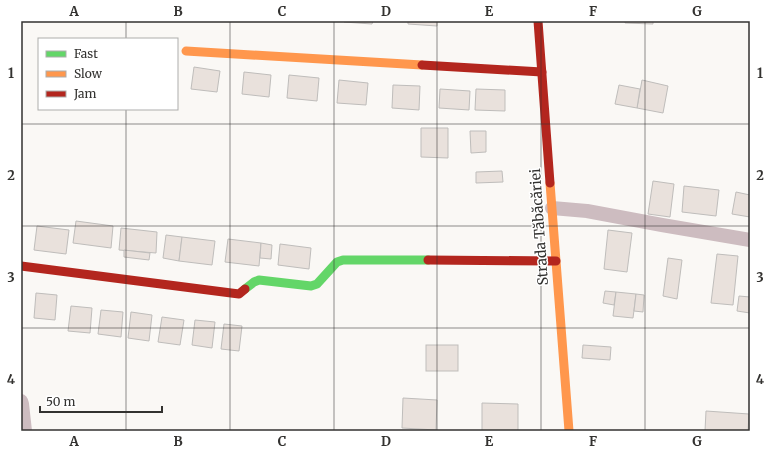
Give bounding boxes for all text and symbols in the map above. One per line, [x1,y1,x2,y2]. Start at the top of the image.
text: A [68,3,79,20]
text: B [173,3,183,20]
text: C [278,3,287,20]
text: D [381,3,391,20]
text: E [485,3,494,20]
text: F [589,3,597,20]
text: G [692,3,702,20]
legend [38,38,178,110]
text: Fast [74,46,98,61]
text: 1 [8,65,14,82]
text: 1 [757,65,763,82]
text: Slow [74,66,103,81]
text: Jam [73,86,97,101]
text: 2 [7,167,15,184]
street label: Strada Tăbăcăriei [526,167,552,286]
text: 2 [756,167,764,184]
text: 3 [7,269,15,286]
text: 3 [756,269,764,286]
text: 4 [7,371,16,388]
text: 4 [756,371,765,388]
scale bar [40,388,162,414]
text: 50 m [46,394,75,409]
text: A [68,433,79,450]
text: B [173,433,183,450]
text: C [278,433,287,450]
text: D [381,433,391,450]
text: E [485,433,494,450]
text: F [589,433,597,450]
text: G [692,433,702,450]

